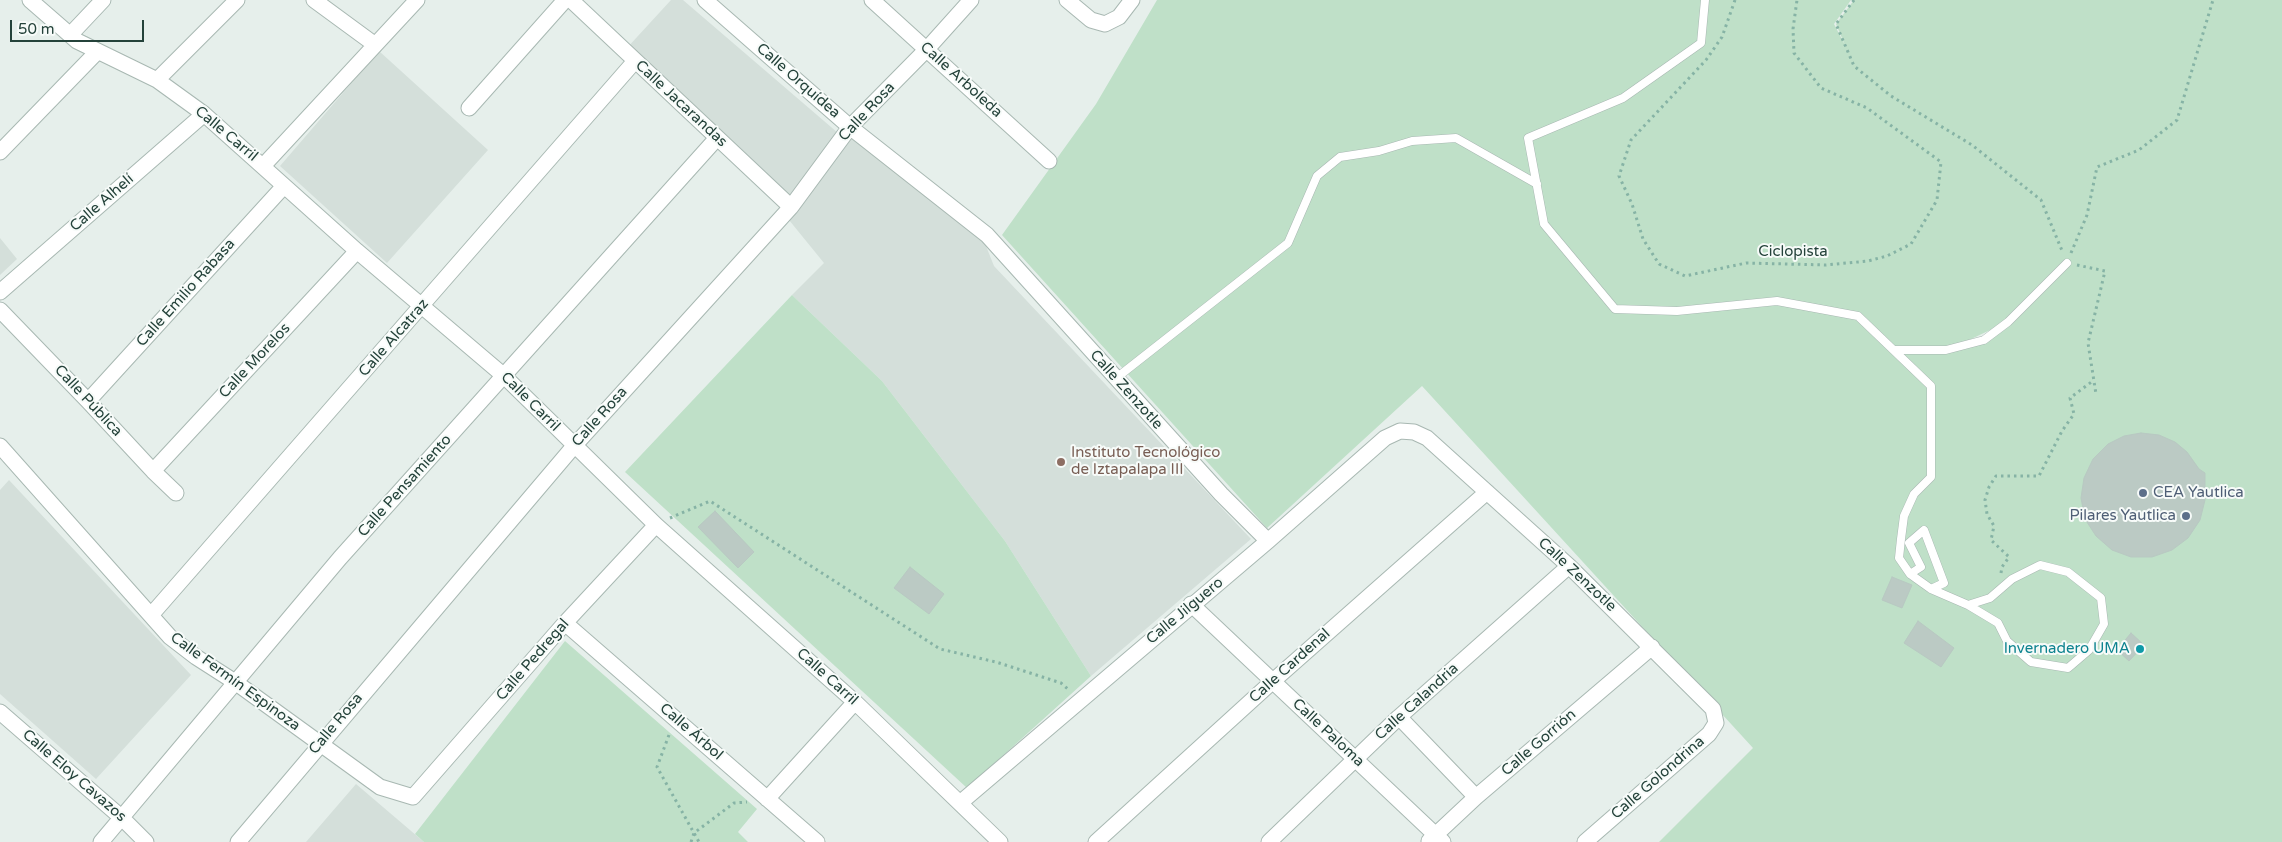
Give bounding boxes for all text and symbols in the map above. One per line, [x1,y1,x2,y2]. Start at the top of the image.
scale bar [12,10,146,42]
text: 50 m [18,20,55,38]
street label: Calle Arboleda [916,38,1006,122]
street label: Calle Orquídea [752,40,844,122]
street label: Calle Jacarandas [631,57,731,151]
street label: Calle Rosa [835,79,899,145]
street label: Calle Carril [191,103,261,165]
street label: Calle Alhelí [66,170,138,236]
street label: Calle Emilio Rabasa [133,235,239,351]
street label: Ciclopista [1758,243,1828,261]
street label: Calle Alcatraz [355,295,433,381]
street label: Calle Morelos [216,320,294,402]
street label: Calle Zenzotle [1086,347,1166,433]
street label: Calle Pública [50,362,126,440]
street label: Calle Carril [497,369,563,435]
street label: Calle Rosa [569,383,631,451]
street label: Calle Pensamiento [354,431,456,541]
place label: Instituto Tecnológico de Iztapalapa III [1071,444,1220,479]
marker: Instituto Tecnológico de Iztapalapa III [1055,456,1067,468]
place label: CEA Yautlica [2153,484,2244,502]
marker: CEA Yautlica [2137,487,2149,499]
place label: Pilares Yautlica [2070,507,2176,525]
marker: Pilares Yautlica [2180,510,2192,522]
street label: Calle Zenzotle [1534,534,1620,616]
street label: Calle Jilguero [1143,574,1227,648]
street label: Calle Pedregal [493,616,573,704]
street label: Calle Cardenal [1246,625,1334,707]
street label: Calle Fermín Espinoza [167,629,303,735]
place label: Invernadero UMA [2004,640,2130,658]
marker: Invernadero UMA [2134,643,2146,655]
street label: Calle Carril [793,645,861,709]
street label: Calle Calandria [1372,660,1462,744]
street label: Calle Rosa [305,690,367,758]
street label: Calle Paloma [1288,695,1368,771]
street label: Calle Árbol [656,700,726,764]
street label: Calle Gorrión [1498,706,1580,780]
street label: Calle Eloy Cavazos [18,726,130,826]
street label: Calle Golondrina [1608,733,1708,823]

